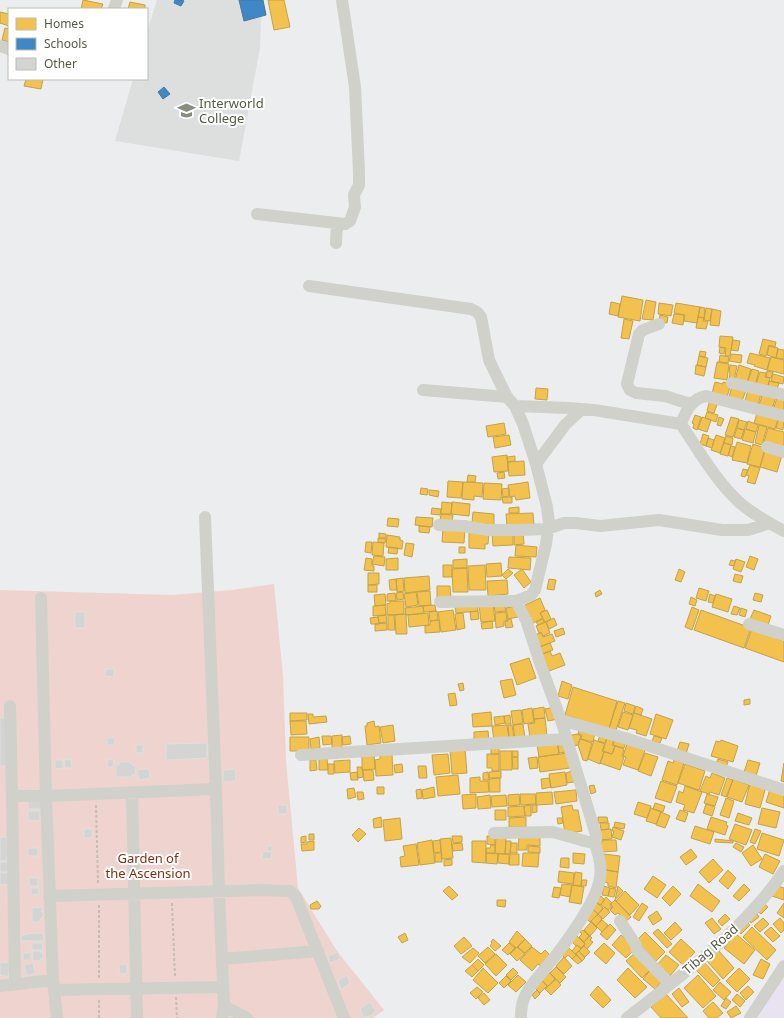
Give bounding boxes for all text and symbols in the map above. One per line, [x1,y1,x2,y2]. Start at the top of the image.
legend [8,8,148,80]
text: Homes [44,15,84,32]
text: Schools [44,35,87,52]
text: Other [44,55,77,72]
place label: Interworld College [199,94,264,127]
school or university icon: Interworld College [176,100,196,120]
park label: Garden of the Ascension [105,849,191,882]
street label: Tibag Road [678,920,742,978]

